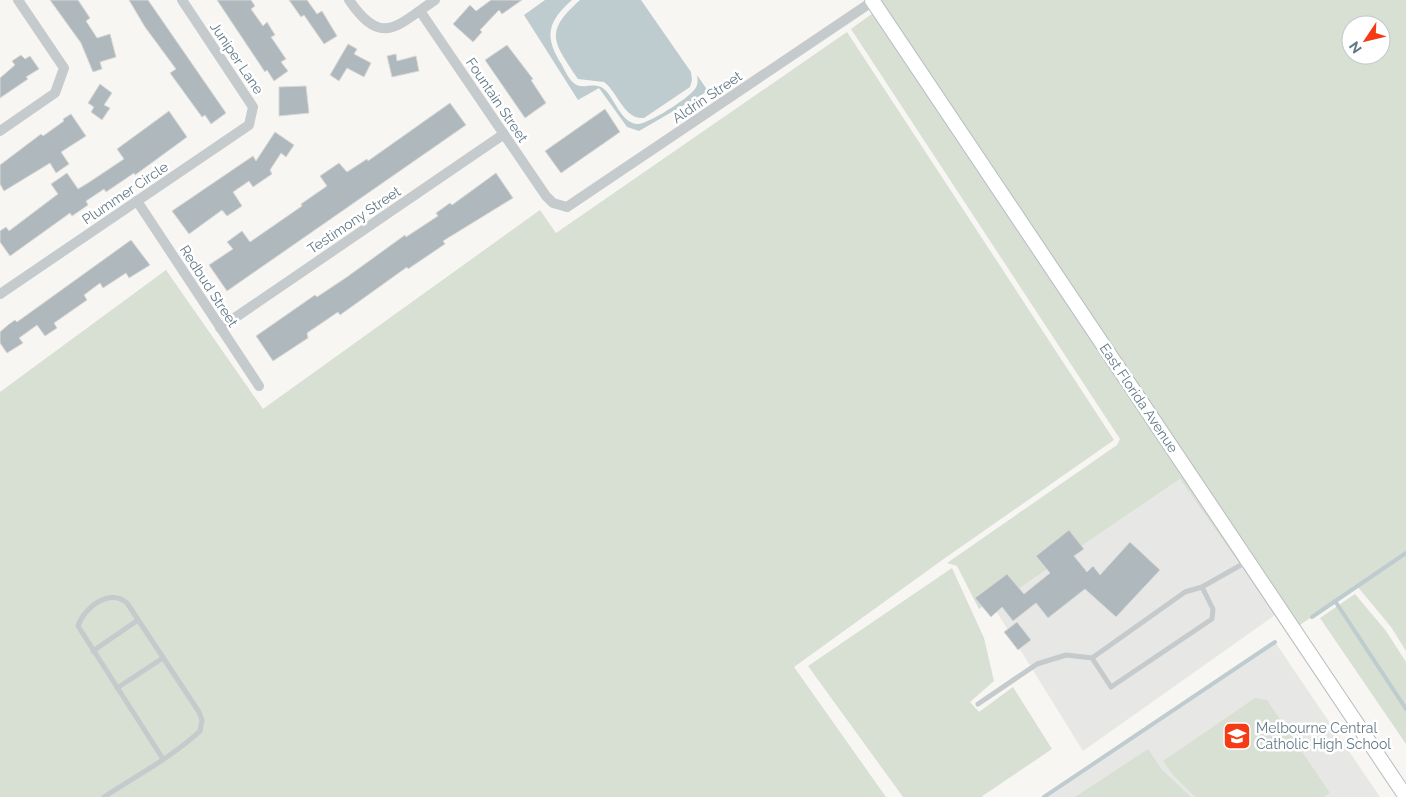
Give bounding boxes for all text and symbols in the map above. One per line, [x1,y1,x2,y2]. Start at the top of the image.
north arrow [1341,15,1391,65]
street label: Juniper Lane [207,19,267,97]
text: N [1346,38,1365,56]
street label: Fountain Street [463,55,531,146]
street label: Aldrin Street [669,68,745,126]
street label: Plummer Circle [79,158,171,228]
street label: Testimony Street [305,183,404,257]
street label: Redbud Street [177,242,241,330]
street label: East Florida Avenue [1097,340,1181,456]
place label: Melbourne Central Catholic High School [1256,720,1391,752]
school or university icon: Melbourne Central Catholic High School [1222,721,1252,751]

